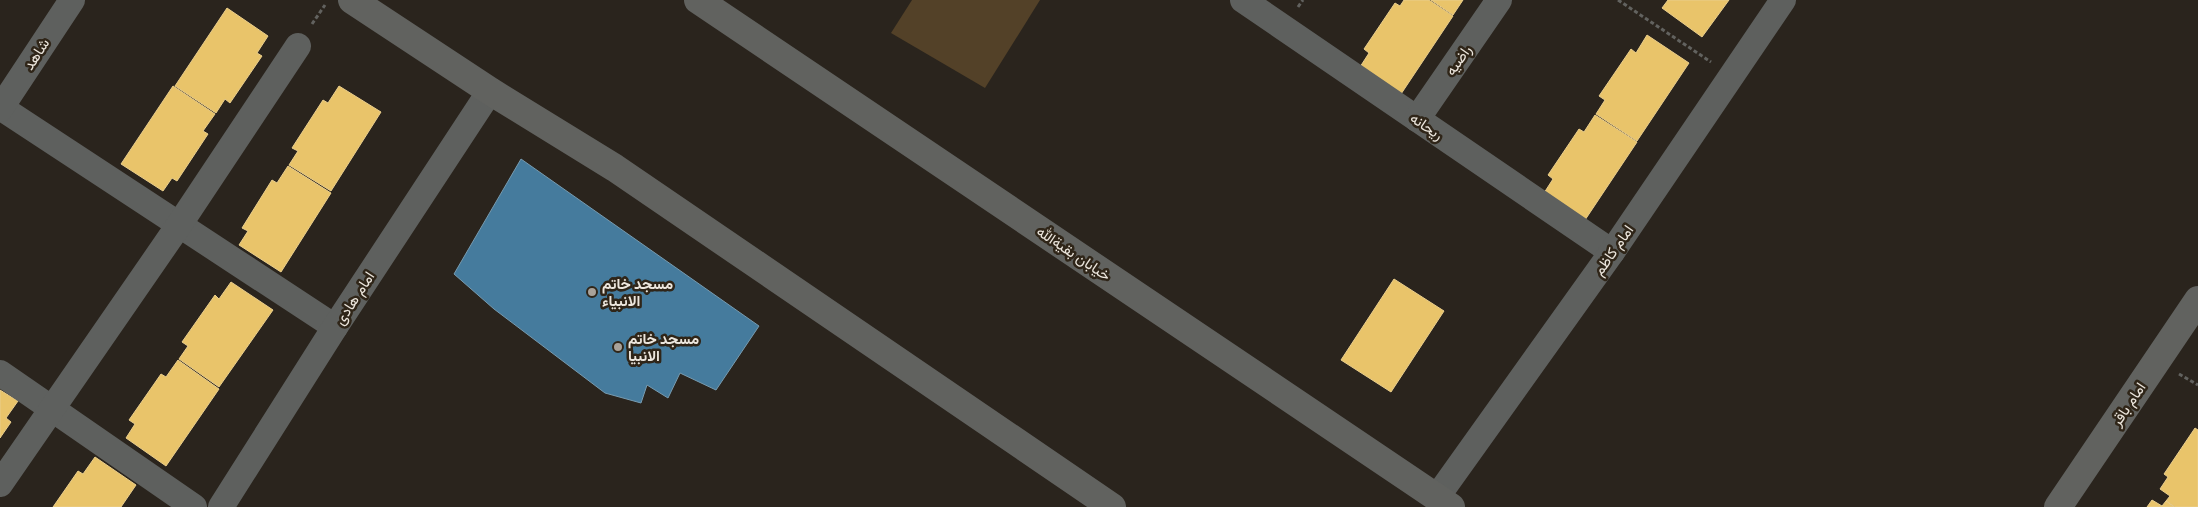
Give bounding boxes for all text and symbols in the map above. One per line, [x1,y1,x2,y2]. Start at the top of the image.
street label: شاهد [18,34,54,74]
street label: راضیه [1440,40,1476,80]
street label: ریحانه [1406,107,1448,145]
street label: خیابان بقیةالله [1033,220,1115,286]
street label: امام کاظم [1588,220,1638,280]
street label: امام هادی [329,267,379,329]
place label: مسجد خاتم الانبیاء [602,273,673,311]
marker: مسجد خاتم الانبیاء [586,286,598,298]
place label: مسجد خاتم الانبیا [628,328,699,366]
marker: مسجد خاتم الانبیا [612,341,624,353]
street label: امام باقر [2105,378,2150,431]

